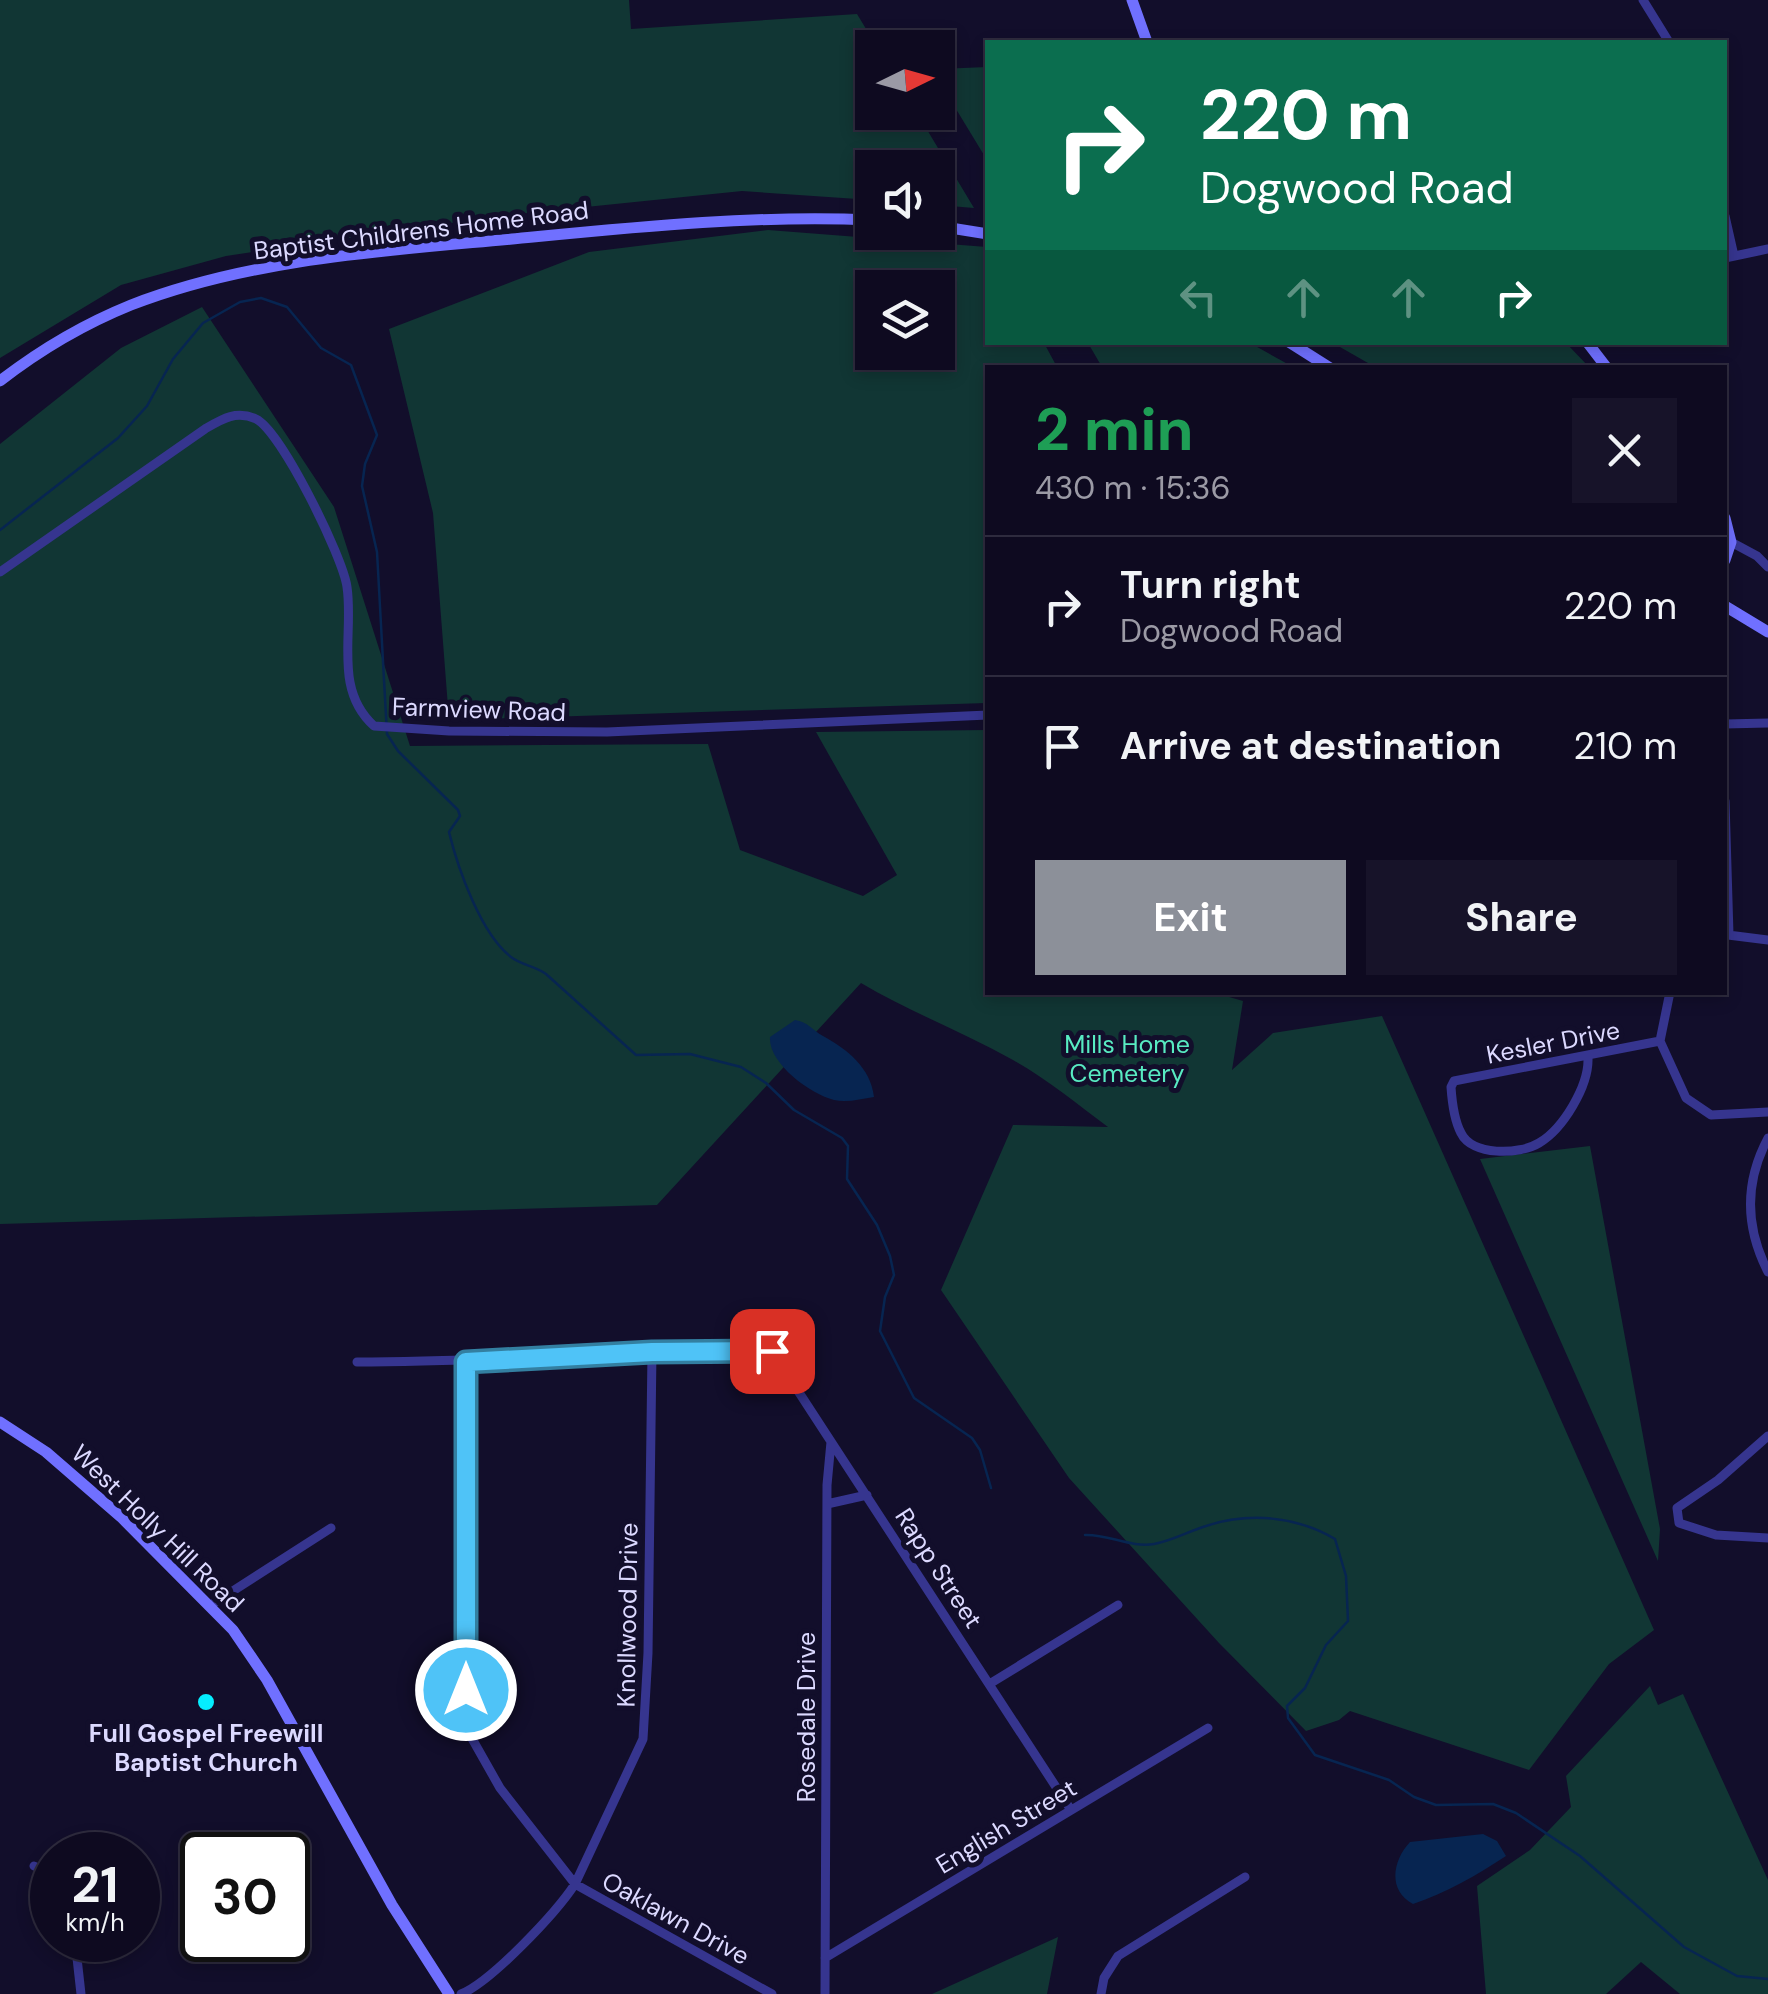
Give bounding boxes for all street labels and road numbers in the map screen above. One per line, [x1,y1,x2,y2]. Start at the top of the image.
street label: Baptist Childrens Home Road [252,194,590,267]
street label: Farmview Road [391,690,567,729]
street label: Kesler Drive [1483,1013,1623,1072]
street label: West Holly Hill Road [64,1437,251,1619]
street label: Rapp Street [887,1502,990,1635]
street label: Knollwood Drive [609,1522,646,1708]
street label: Rosedale Drive [790,1632,823,1802]
street label: English Street [930,1771,1083,1881]
street label: Oaklawn Drive [596,1864,755,1973]

